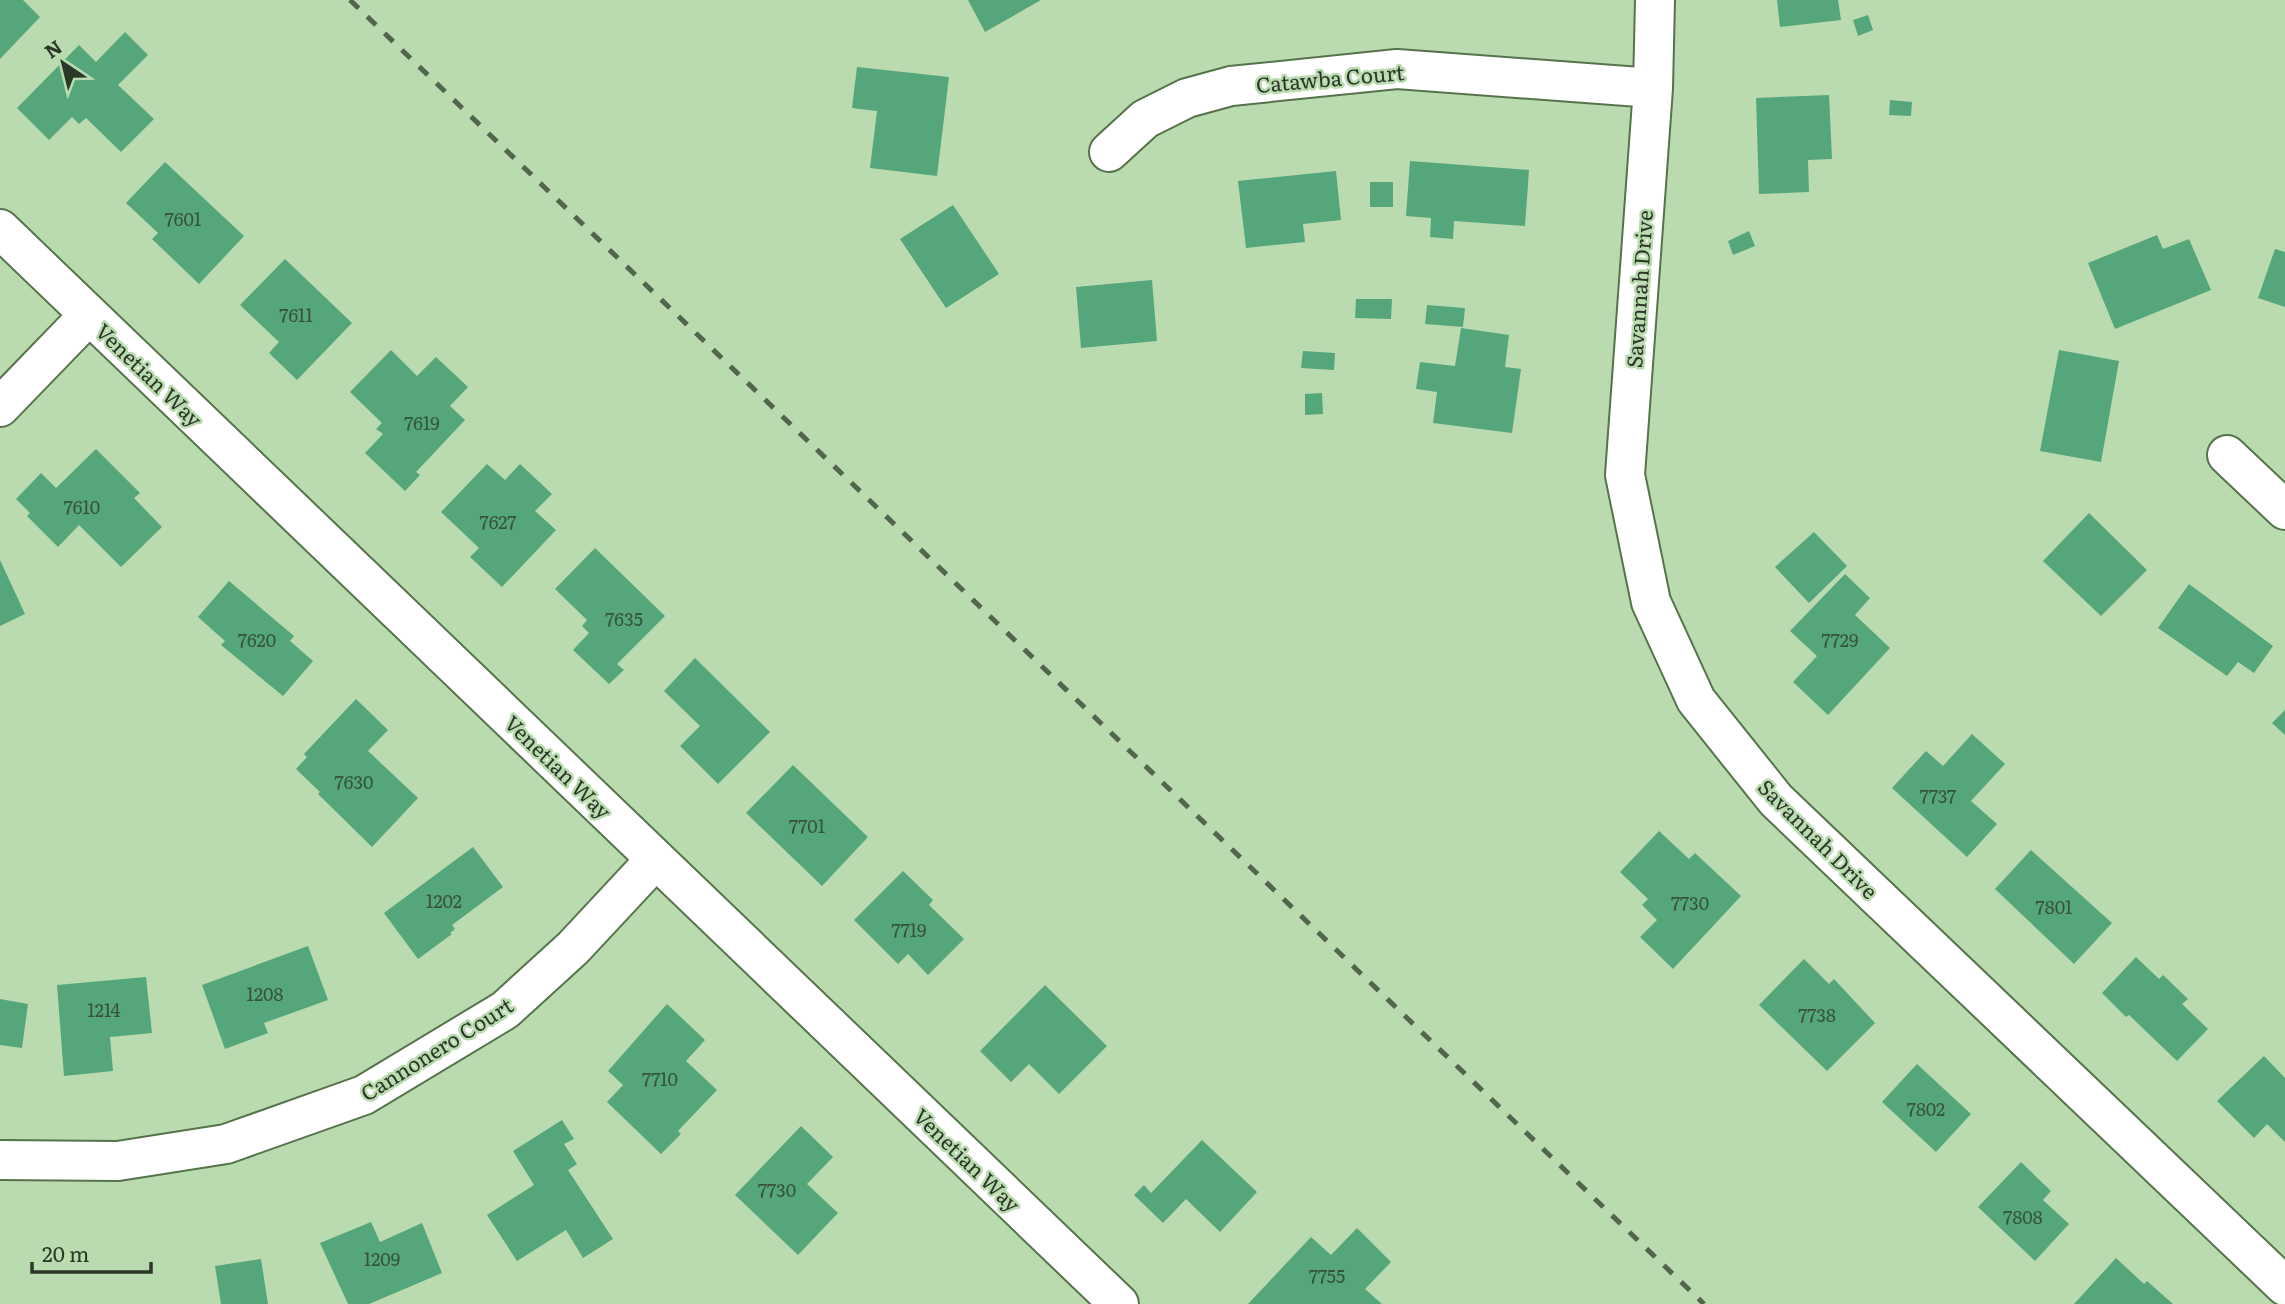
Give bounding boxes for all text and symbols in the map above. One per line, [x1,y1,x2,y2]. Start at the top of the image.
north arrow [28,28,98,98]
text: N [38,32,67,64]
street label: Catawba Court [1254,55,1406,99]
house number: 7601 [165,205,201,232]
street label: Savannah Drive [1617,209,1659,369]
house number: 7611 [279,301,313,328]
street label: Venetian Way [90,315,211,434]
house number: 7619 [404,409,440,436]
house number: 7610 [64,493,100,520]
house number: 7627 [480,508,516,535]
house number: 7635 [605,605,643,632]
house number: 7620 [238,626,276,653]
house number: 7729 [1822,626,1858,653]
street label: Venetian Way [499,707,620,826]
house number: 7630 [335,768,373,795]
street label: Savannah Drive [1752,771,1886,905]
house number: 7737 [1920,782,1956,809]
house number: 7701 [789,812,825,839]
house number: 1202 [426,887,462,914]
house number: 7730 [1671,889,1709,916]
house number: 7801 [2036,893,2072,920]
house number: 7719 [892,916,927,943]
house number: 1208 [247,980,283,1007]
street label: Cannonero Court [354,988,519,1107]
house number: 1214 [88,996,121,1023]
house number: 7738 [1798,1001,1836,1028]
house number: 7710 [642,1065,678,1092]
house number: 7802 [1907,1095,1945,1122]
street label: Venetian Way [908,1100,1029,1219]
house number: 7730 [758,1176,796,1203]
house number: 7808 [2003,1203,2043,1230]
scale bar [32,1230,150,1274]
text: 20 m [42,1237,89,1268]
house number: 1209 [364,1245,400,1272]
house number: 7755 [1309,1262,1345,1289]

